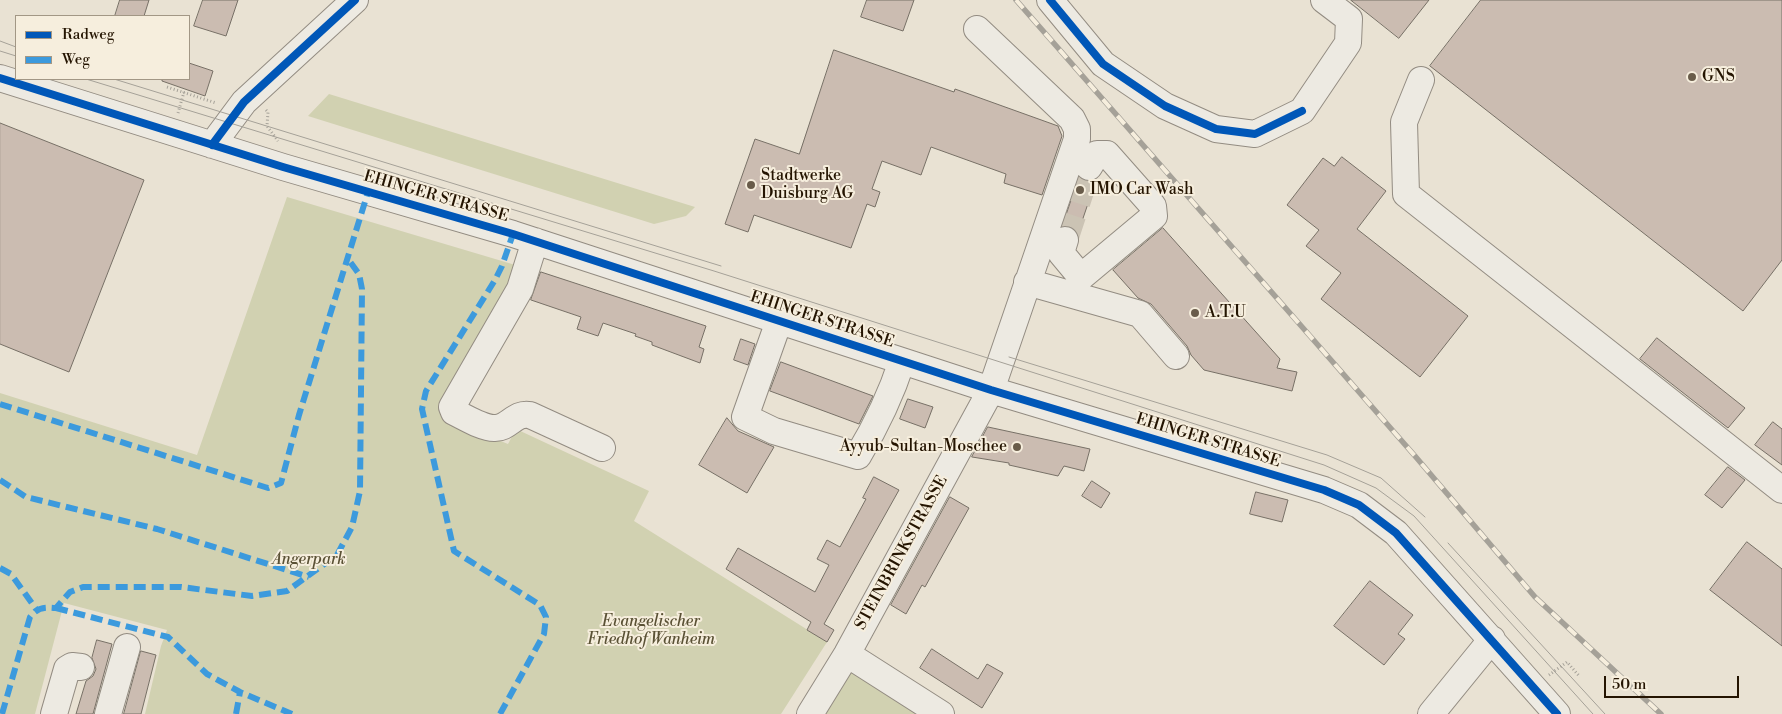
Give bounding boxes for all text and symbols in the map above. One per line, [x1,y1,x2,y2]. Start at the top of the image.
legend [15,15,190,80]
text: Radweg [62,25,115,44]
text: Weg [62,50,90,69]
place label: GNS [1702,67,1735,87]
marker: GNS [1686,71,1698,83]
place label: Stadtwerke Duisburg AG [761,166,853,204]
street label: EHINGER STRASSE [361,167,511,227]
marker: Stadtwerke Duisburg AG [745,179,757,191]
place label: IMO Car Wash [1090,180,1193,200]
marker: IMO Car Wash [1074,184,1086,196]
street label: EHINGER STRASSE [748,288,896,352]
place label: A.T.U [1205,303,1246,323]
marker: A.T.U [1189,307,1201,319]
street label: EHINGER STRASSE [1133,410,1283,472]
place label: Ayyub-Sultan-Moschee [840,437,1007,457]
marker: Ayyub-Sultan-Moschee [1011,441,1023,453]
street label: STEINBRINKSTRASSE [852,472,952,634]
park label: Angerpark [272,550,346,570]
park label: Evangelischer Friedhof Wanheim [587,612,715,650]
scale bar [1607,666,1742,698]
text: 50 m [1612,675,1646,694]

